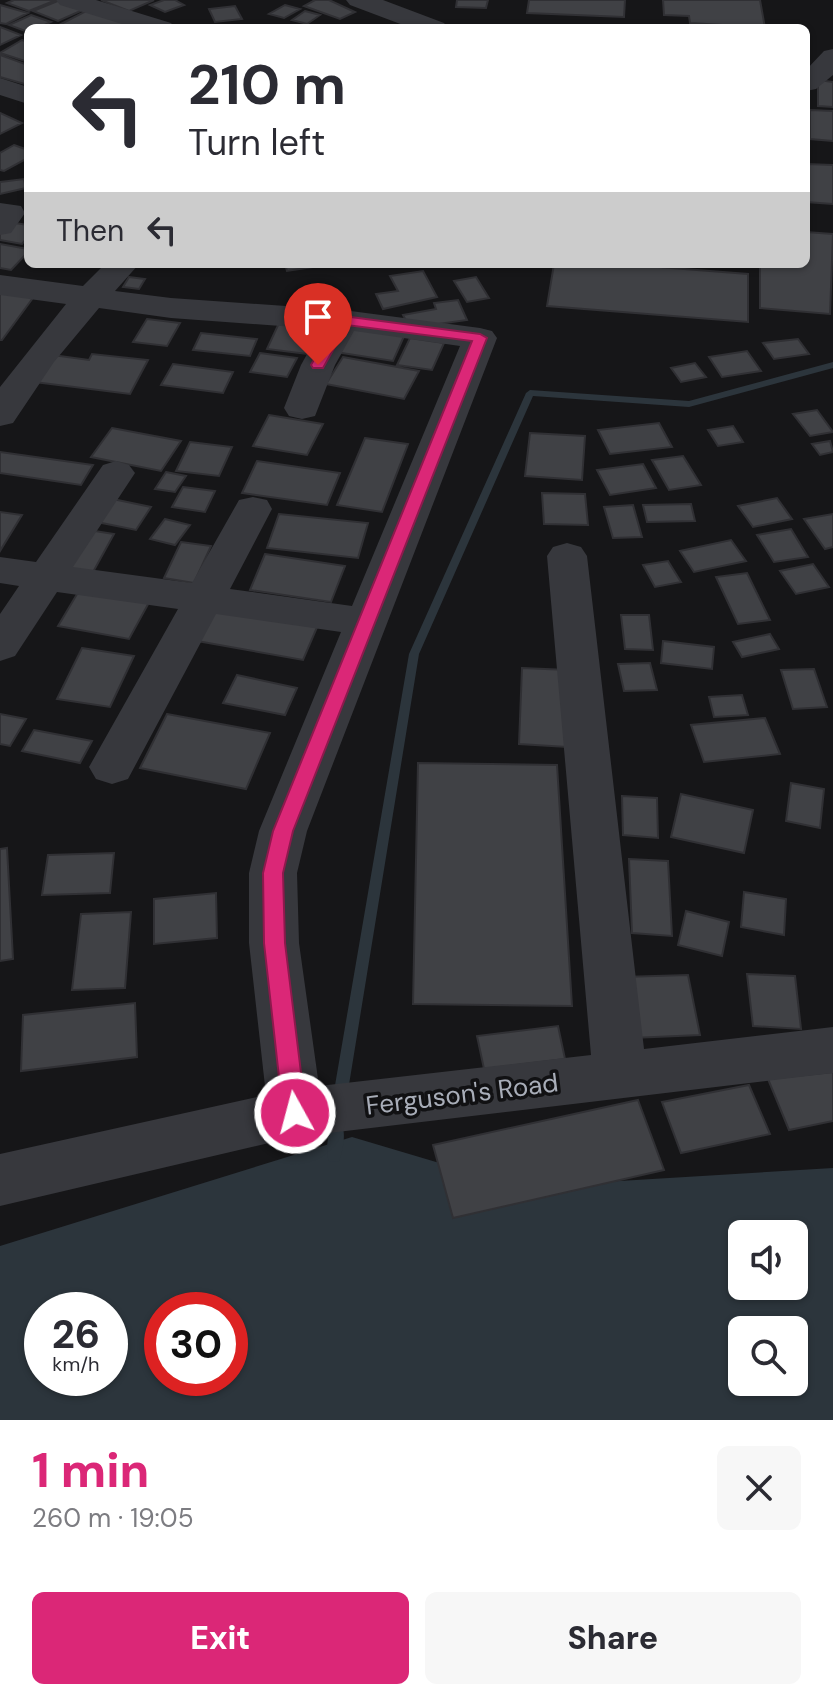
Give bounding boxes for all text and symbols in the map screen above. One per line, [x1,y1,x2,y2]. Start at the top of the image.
text: 210 m [188,48,346,121]
icon: left [56,56,160,160]
text: Turn left [188,119,325,166]
icon: left [140,208,184,252]
text: Then [56,211,124,250]
pin [284,283,352,365]
icon: arrive [296,295,340,339]
street label: Ferguson's Road [364,1065,560,1123]
position arrow [253,1071,337,1155]
map controls [728,1220,808,1396]
button: sound [728,1220,808,1300]
speed limit sign: 30 [144,1292,248,1396]
text: 26 [52,1308,100,1360]
button: search [728,1316,808,1396]
text: km/h [52,1351,100,1377]
text: 1 min [32,1439,149,1502]
button: close [717,1446,801,1530]
text: 260 m · 19:05 [32,1501,194,1535]
button: Exit [32,1592,409,1684]
button: Share [425,1592,801,1684]

